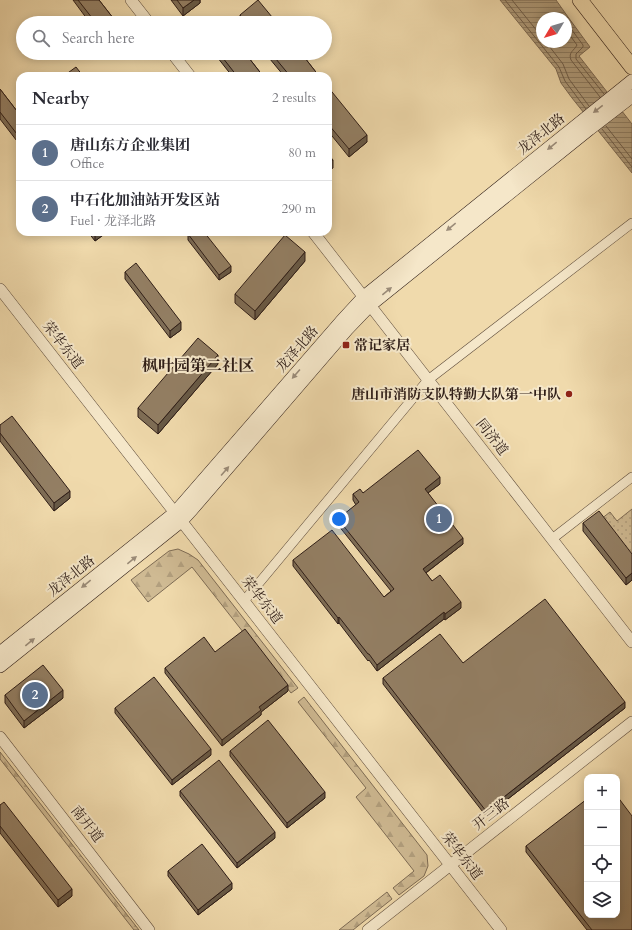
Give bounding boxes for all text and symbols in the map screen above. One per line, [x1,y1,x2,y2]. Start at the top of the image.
north arrow [536,12,572,48]
search box [16,16,332,60]
icon: search [30,27,52,49]
text: Search here [62,28,135,48]
text: Nearby [32,87,89,110]
text: 2 results [272,89,316,107]
one-way arrow [592,105,603,113]
street label: 龙泽北路 [513,109,569,159]
text: 唐山东方企业集团 [70,135,190,155]
one-way arrow [547,141,558,150]
text: 1 [42,144,48,162]
text: 80 m [288,144,316,162]
text: Office [70,155,104,173]
text: 中石化加油站开发区站 [70,190,220,210]
text: 2 [42,200,48,218]
text: 290 m [282,200,316,218]
text: Fuel · 龙泽北路 [70,212,156,230]
one-way arrow [446,223,456,232]
one-way arrow [382,287,393,296]
street label: 荣华东道 [38,317,88,373]
street label: 龙泽北路 [271,322,323,376]
place label: 常记家居 [354,336,410,355]
marker: 常记家居 [341,340,351,350]
district label: 枫叶园第二社区 [142,355,254,377]
one-way arrow [291,369,301,379]
place label: 唐山市消防支队特勤大队第一中队 [351,385,561,404]
marker: 唐山市消防支队特勤大队第一中队 [564,389,574,399]
street label: 同济道 [472,415,512,459]
one-way arrow [221,465,230,476]
pin: 1 [426,504,452,534]
your location [329,509,349,529]
street label: 龙泽北路 [43,551,99,601]
one-way arrow [126,556,137,564]
street label: 荣华东道 [237,572,287,628]
one-way arrow [81,580,92,588]
one-way arrow [25,637,36,646]
pin: 2 [22,680,48,710]
map controls [584,774,620,918]
button: + [584,774,620,810]
street label: 开三路 [469,794,513,834]
street label: 南开道 [67,802,107,846]
button: − [584,810,620,846]
street label: 荣华东道 [437,828,487,884]
button: locate [584,846,620,882]
button: layers [584,882,620,918]

